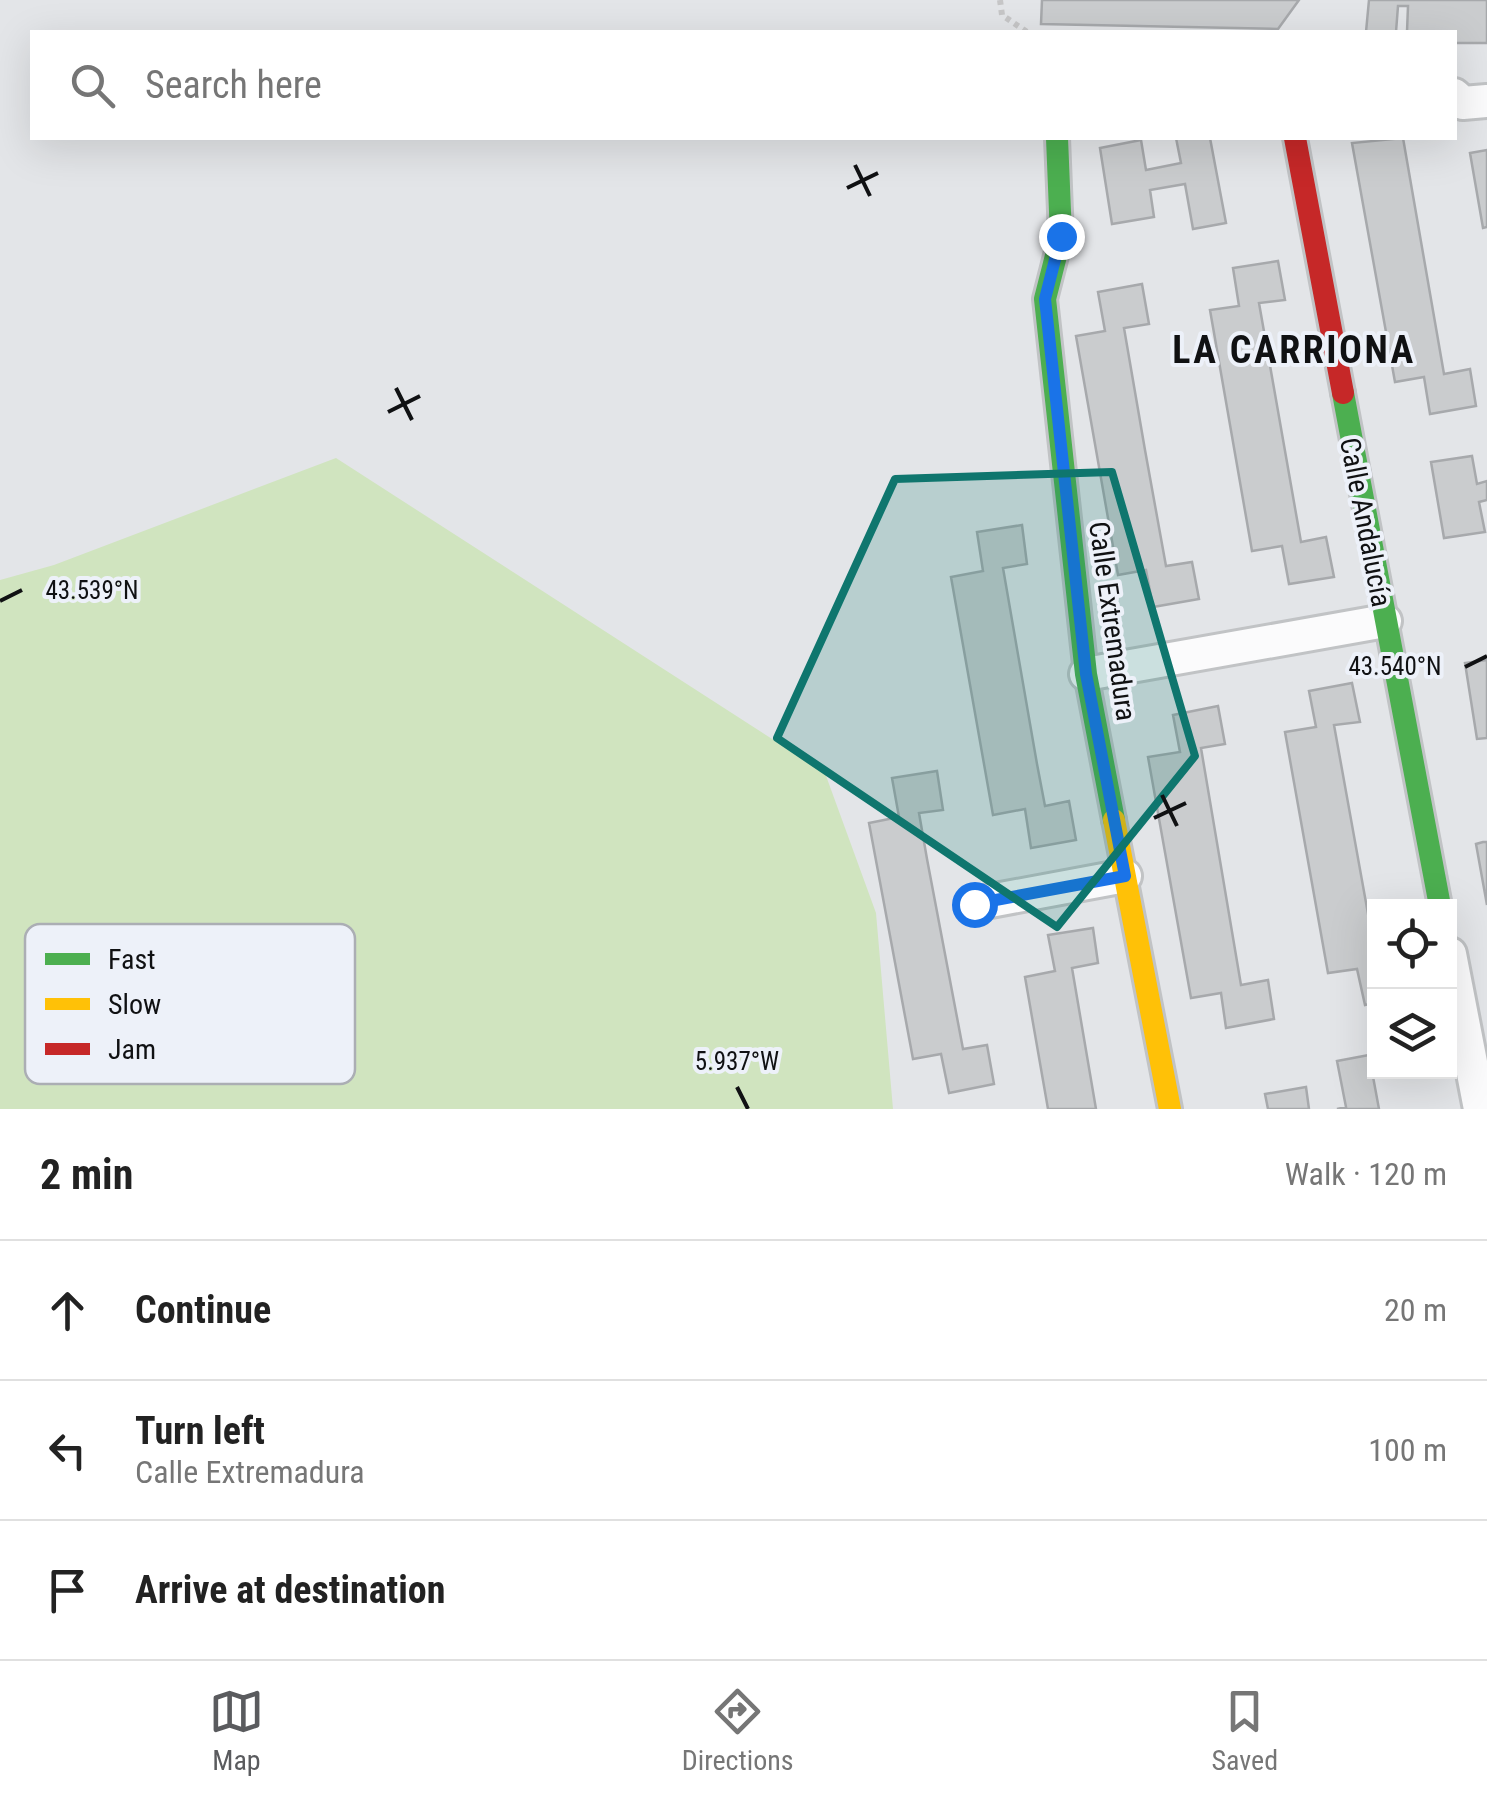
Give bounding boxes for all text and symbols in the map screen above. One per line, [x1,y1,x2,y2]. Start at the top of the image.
search box [30,30,1457,140]
icon: search [65,58,120,113]
text: Search here [145,63,322,107]
route end [1039,214,1085,260]
district label: LA CARRIONA [1172,328,1416,372]
street label: Calle Andalucía [1333,435,1398,609]
street label: Calle Extremadura [1082,519,1143,723]
text: 43.539°N [45,576,139,605]
text: 43.540°N [1348,652,1442,681]
route start [952,882,998,928]
map controls [1367,899,1457,1079]
button: locate [1367,899,1457,989]
legend [25,924,355,1084]
text: Fast [108,943,155,976]
text: Slow [108,988,161,1021]
button: layers [1367,989,1457,1079]
text: Jam [108,1033,156,1066]
text: 5.937°W [695,1047,779,1076]
text: 2 min [40,1150,133,1199]
text: Walk · 120 m [1285,1155,1447,1193]
icon: ahead [40,1283,95,1338]
text: Continue [135,1288,271,1332]
text: 20 m [1384,1291,1447,1329]
text: Turn left [135,1409,265,1453]
icon: left [40,1423,95,1478]
text: 100 m [1368,1431,1447,1469]
text: Calle Extremadura [135,1453,365,1491]
icon: arrive [40,1563,95,1618]
text: Arrive at destination [135,1568,445,1612]
tab: Map [209,1684,264,1777]
tab: Directions [682,1684,794,1777]
tab: Saved [1211,1684,1278,1777]

